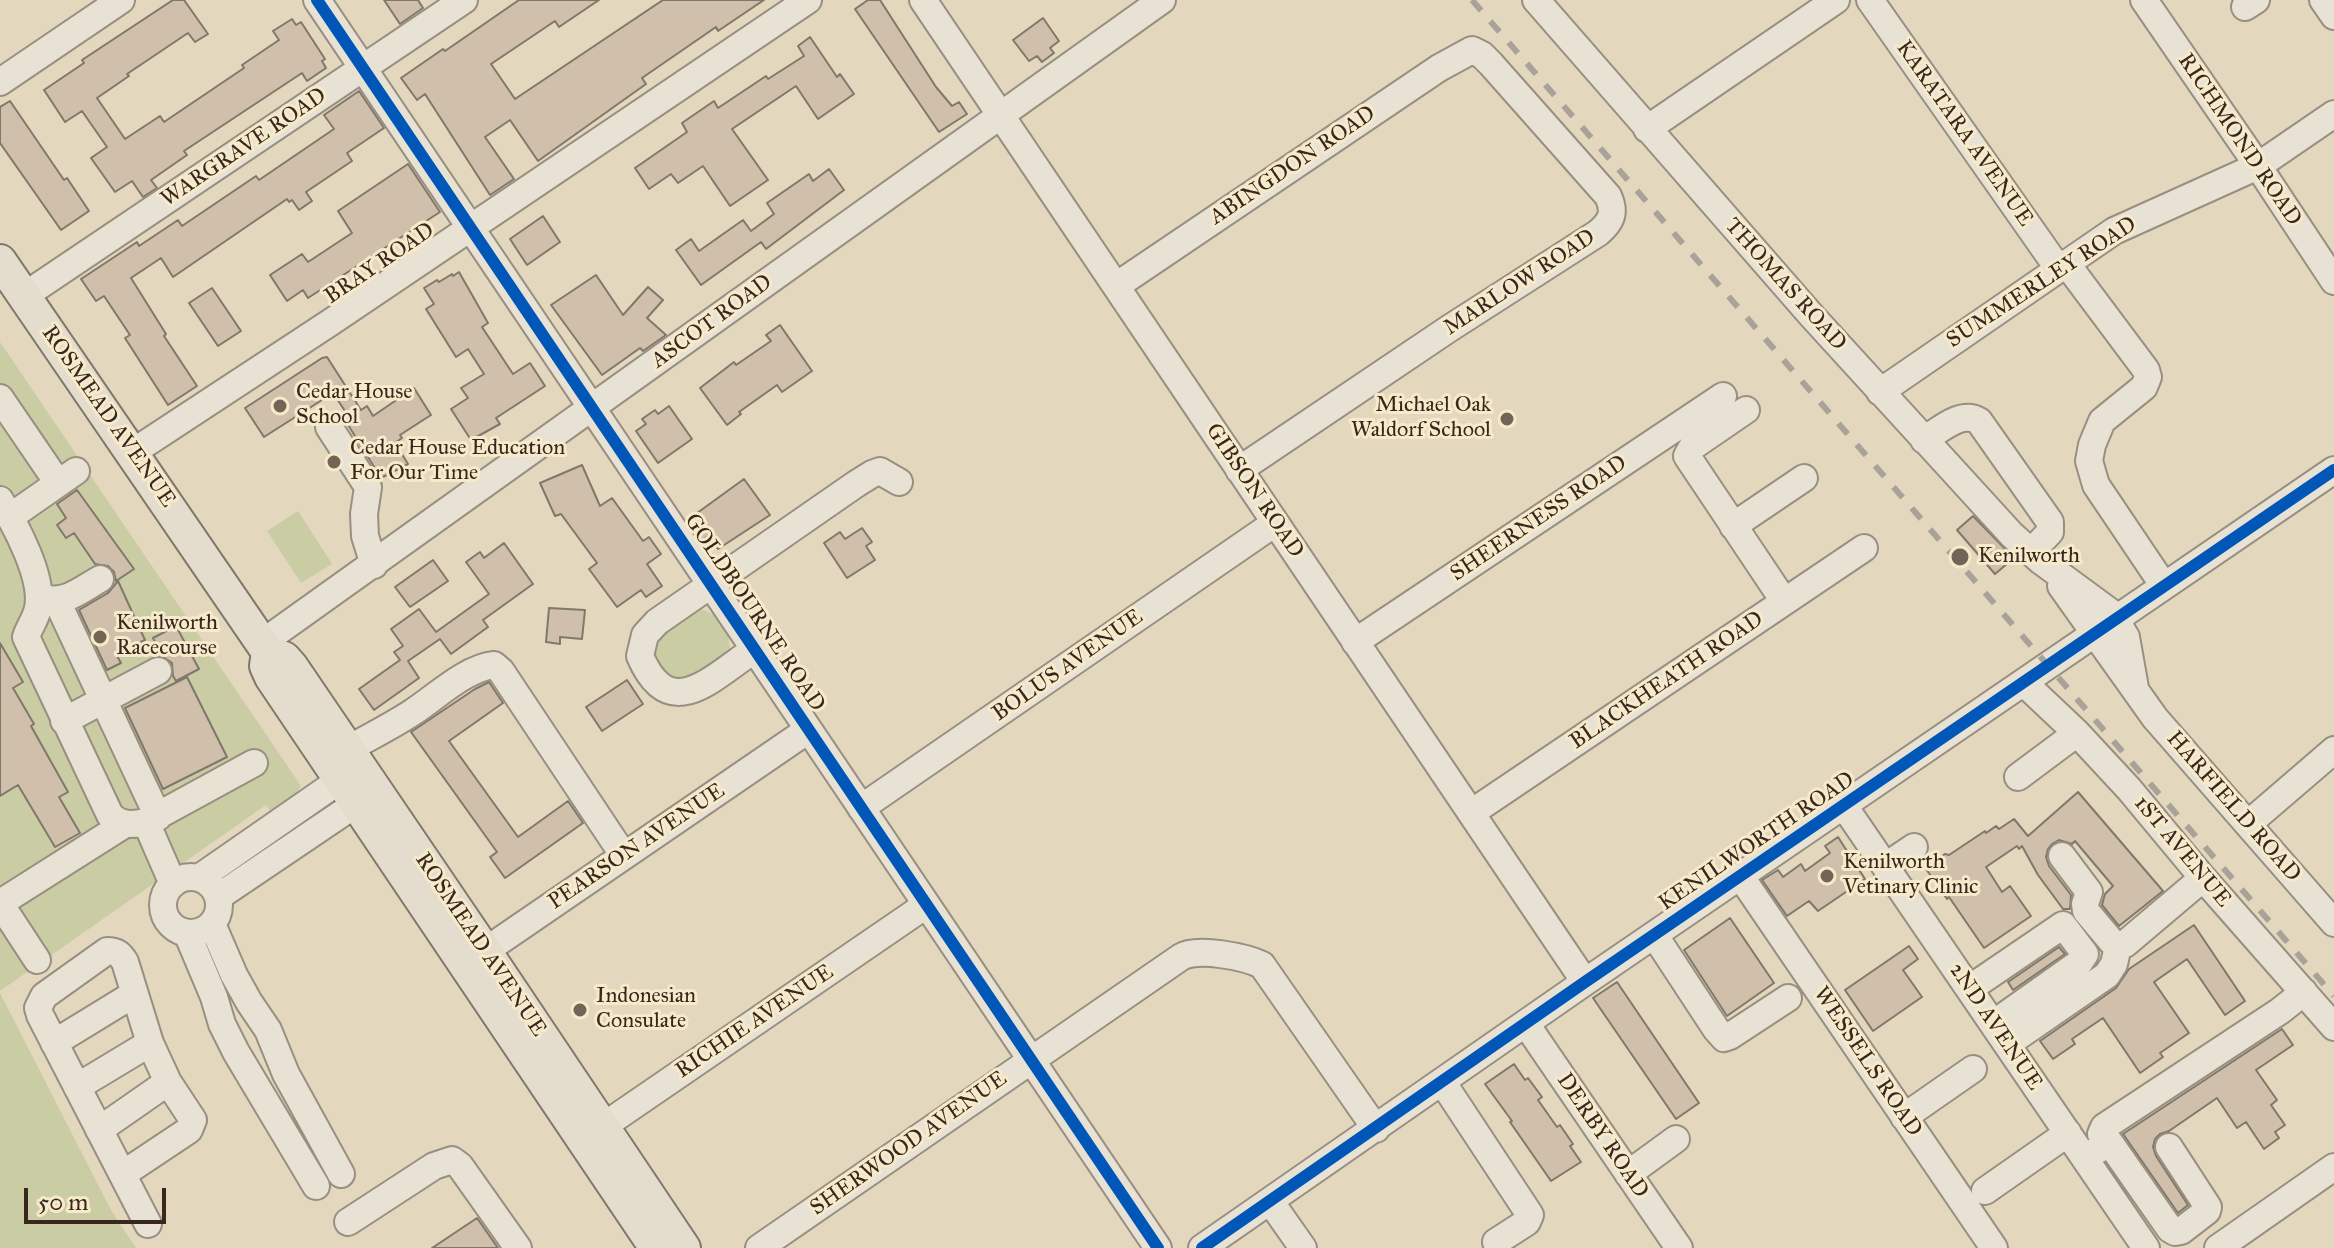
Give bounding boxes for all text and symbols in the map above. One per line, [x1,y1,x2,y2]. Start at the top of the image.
street label: KARATARA AVENUE [1890,36,2038,232]
street label: RICHMOND ROAD [2172,49,2306,231]
street label: WARGRAVE ROAD [156,83,332,213]
street label: ABINGDON ROAD [1205,101,1381,231]
street label: SUMMERLEY ROAD [1942,212,2142,354]
street label: THOMAS ROAD [1719,213,1851,357]
street label: BRAY ROAD [320,218,440,310]
street label: MARLOW ROAD [1439,224,1601,342]
street label: ASCOT ROAD [647,269,777,375]
street label: ROSMEAD AVENUE [35,321,181,513]
place label: Cedar House School [296,380,412,432]
place label: Michael Oak Waldorf School [1351,393,1491,444]
marker: Cedar House School [271,397,289,415]
marker: Michael Oak Waldorf School [1498,410,1516,428]
street label: GIBSON ROAD [1199,419,1309,563]
place label: Cedar House Education For Our Time [350,436,565,488]
street label: SHEERNESS ROAD [1446,450,1632,588]
marker: Cedar House Education For Our Time [325,453,343,471]
street label: GOLDBOURNE ROAD [678,509,830,717]
place label: Kenilworth [1978,544,2080,570]
marker: Kenilworth [1949,546,1971,568]
street label: BOLUS AVENUE [988,604,1148,728]
street label: BLACKHEATH ROAD [1565,606,1769,756]
place label: Kenilworth Racecourse [116,611,218,662]
marker: Kenilworth Racecourse [91,628,109,646]
street label: HARFIELD ROAD [2160,726,2306,888]
street label: KENILWORTH ROAD [1654,767,1860,917]
street label: PEARSON AVENUE [544,778,730,916]
street label: 1ST AVENUE [2128,791,2236,913]
street label: ROSMEAD AVENUE [409,848,551,1042]
place label: Kenilworth Vetinary Clinic [1843,850,1978,902]
marker: Kenilworth Vetinary Clinic [1818,867,1836,885]
street label: 2ND AVENUE [1943,958,2047,1096]
street label: RICHIE AVENUE [671,959,839,1085]
street label: WESSELS ROAD [1807,982,1927,1142]
place label: Indonesian Consulate [596,984,696,1036]
marker: Indonesian Consulate [571,1001,589,1019]
street label: SHERWOOD AVENUE [806,1066,1012,1222]
street label: DERBY ROAD [1551,1069,1653,1203]
scale bar [28,1172,170,1222]
text: 50 m [38,1187,88,1217]

